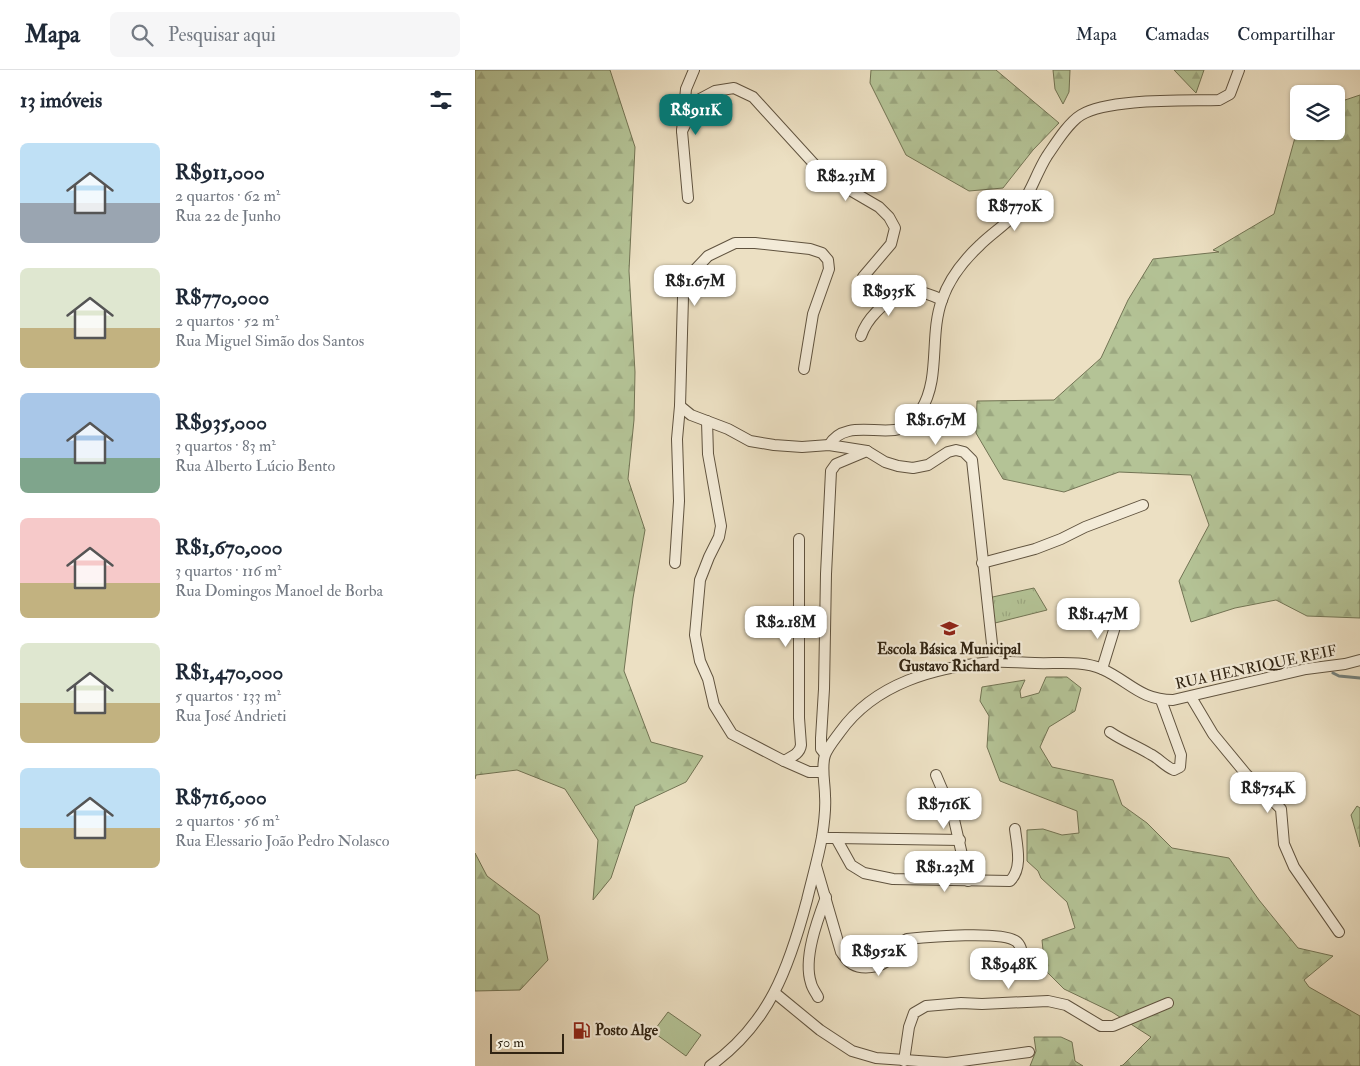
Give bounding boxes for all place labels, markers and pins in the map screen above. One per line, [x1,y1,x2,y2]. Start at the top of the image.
pin: R$911K [655,93,737,136]
pin: R$2.31M [800,160,892,202]
pin: R$770K [974,190,1056,232]
pin: R$1.67M [649,264,741,307]
pin: R$935K [848,274,930,317]
pin: R$1.67M [890,404,982,446]
pin: R$1.47M [1052,598,1144,640]
pin: R$2.18M [740,606,832,648]
school or university icon: Escola Básica Municipal Gustavo Richard [939,618,959,638]
place label: Escola Básica Municipal Gustavo Richard [877,640,1021,676]
pin: R$754K [1227,772,1309,814]
pin: R$716K [903,788,985,830]
pin: R$1.23M [899,850,991,893]
pin: R$952K [838,934,920,977]
pin: R$948K [968,948,1050,990]
fuel station icon: Posto Alge [571,1020,591,1040]
place label: Posto Alge [595,1021,659,1041]

